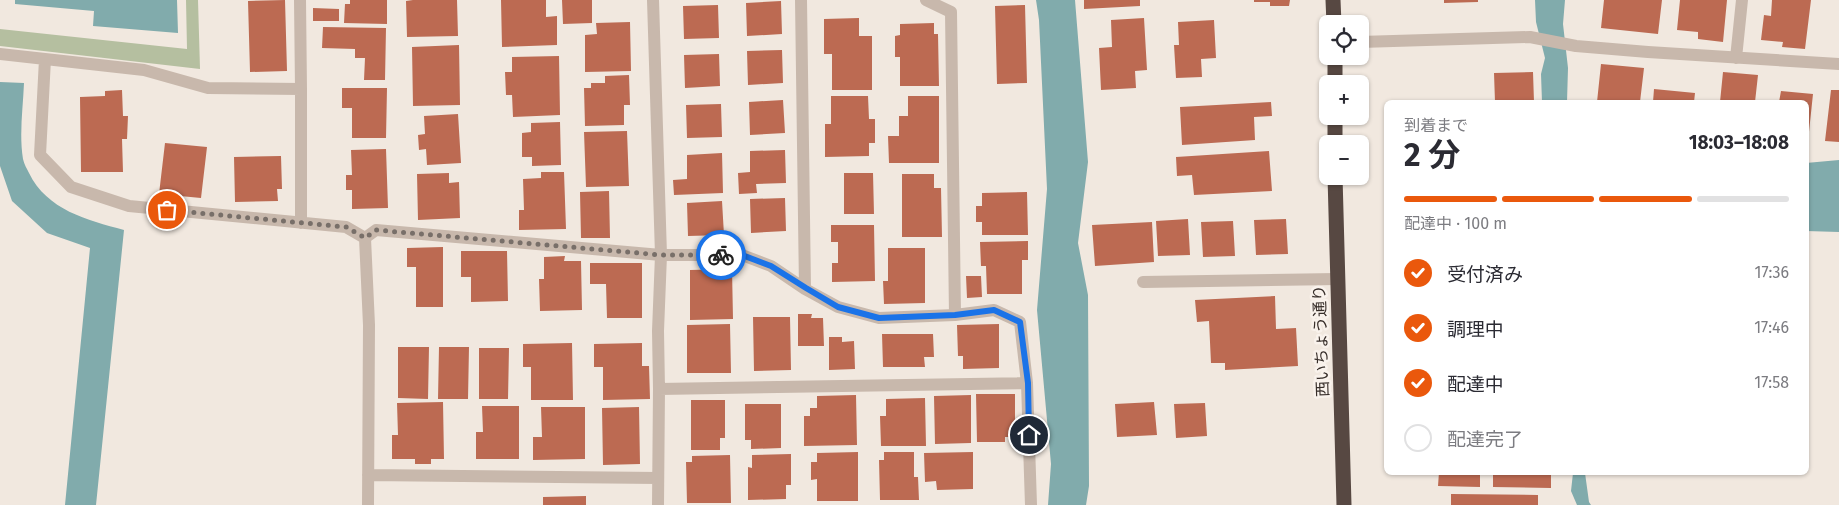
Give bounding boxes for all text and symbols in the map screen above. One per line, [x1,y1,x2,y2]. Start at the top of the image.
map controls [1319,15,1369,185]
button: locate [1319,15,1369,65]
button: + [1319,75,1369,125]
text: 到着まで [1404,116,1468,135]
text: 18:03–18:08 [1689,131,1789,154]
button: − [1319,135,1369,185]
text: 2 分 [1404,136,1460,174]
pin [146,189,188,231]
icon: bag [153,196,181,224]
text: 配達中 · 100 m [1404,214,1507,233]
courier [696,230,746,280]
icon: bike [707,241,735,269]
icon: check [1404,259,1432,287]
text: 受付済み [1447,263,1523,286]
text: 17:36 [1754,263,1789,282]
street label: 西いちょう通り [1310,285,1332,397]
icon: check [1404,314,1432,342]
text: 調理中 [1447,318,1504,341]
text: 17:46 [1754,318,1789,337]
icon: check [1404,369,1432,397]
text: 配達中 [1447,373,1504,396]
text: 17:58 [1754,373,1789,392]
pin [1008,414,1050,456]
icon: home [1015,421,1043,449]
text: 配達完了 [1447,428,1523,451]

